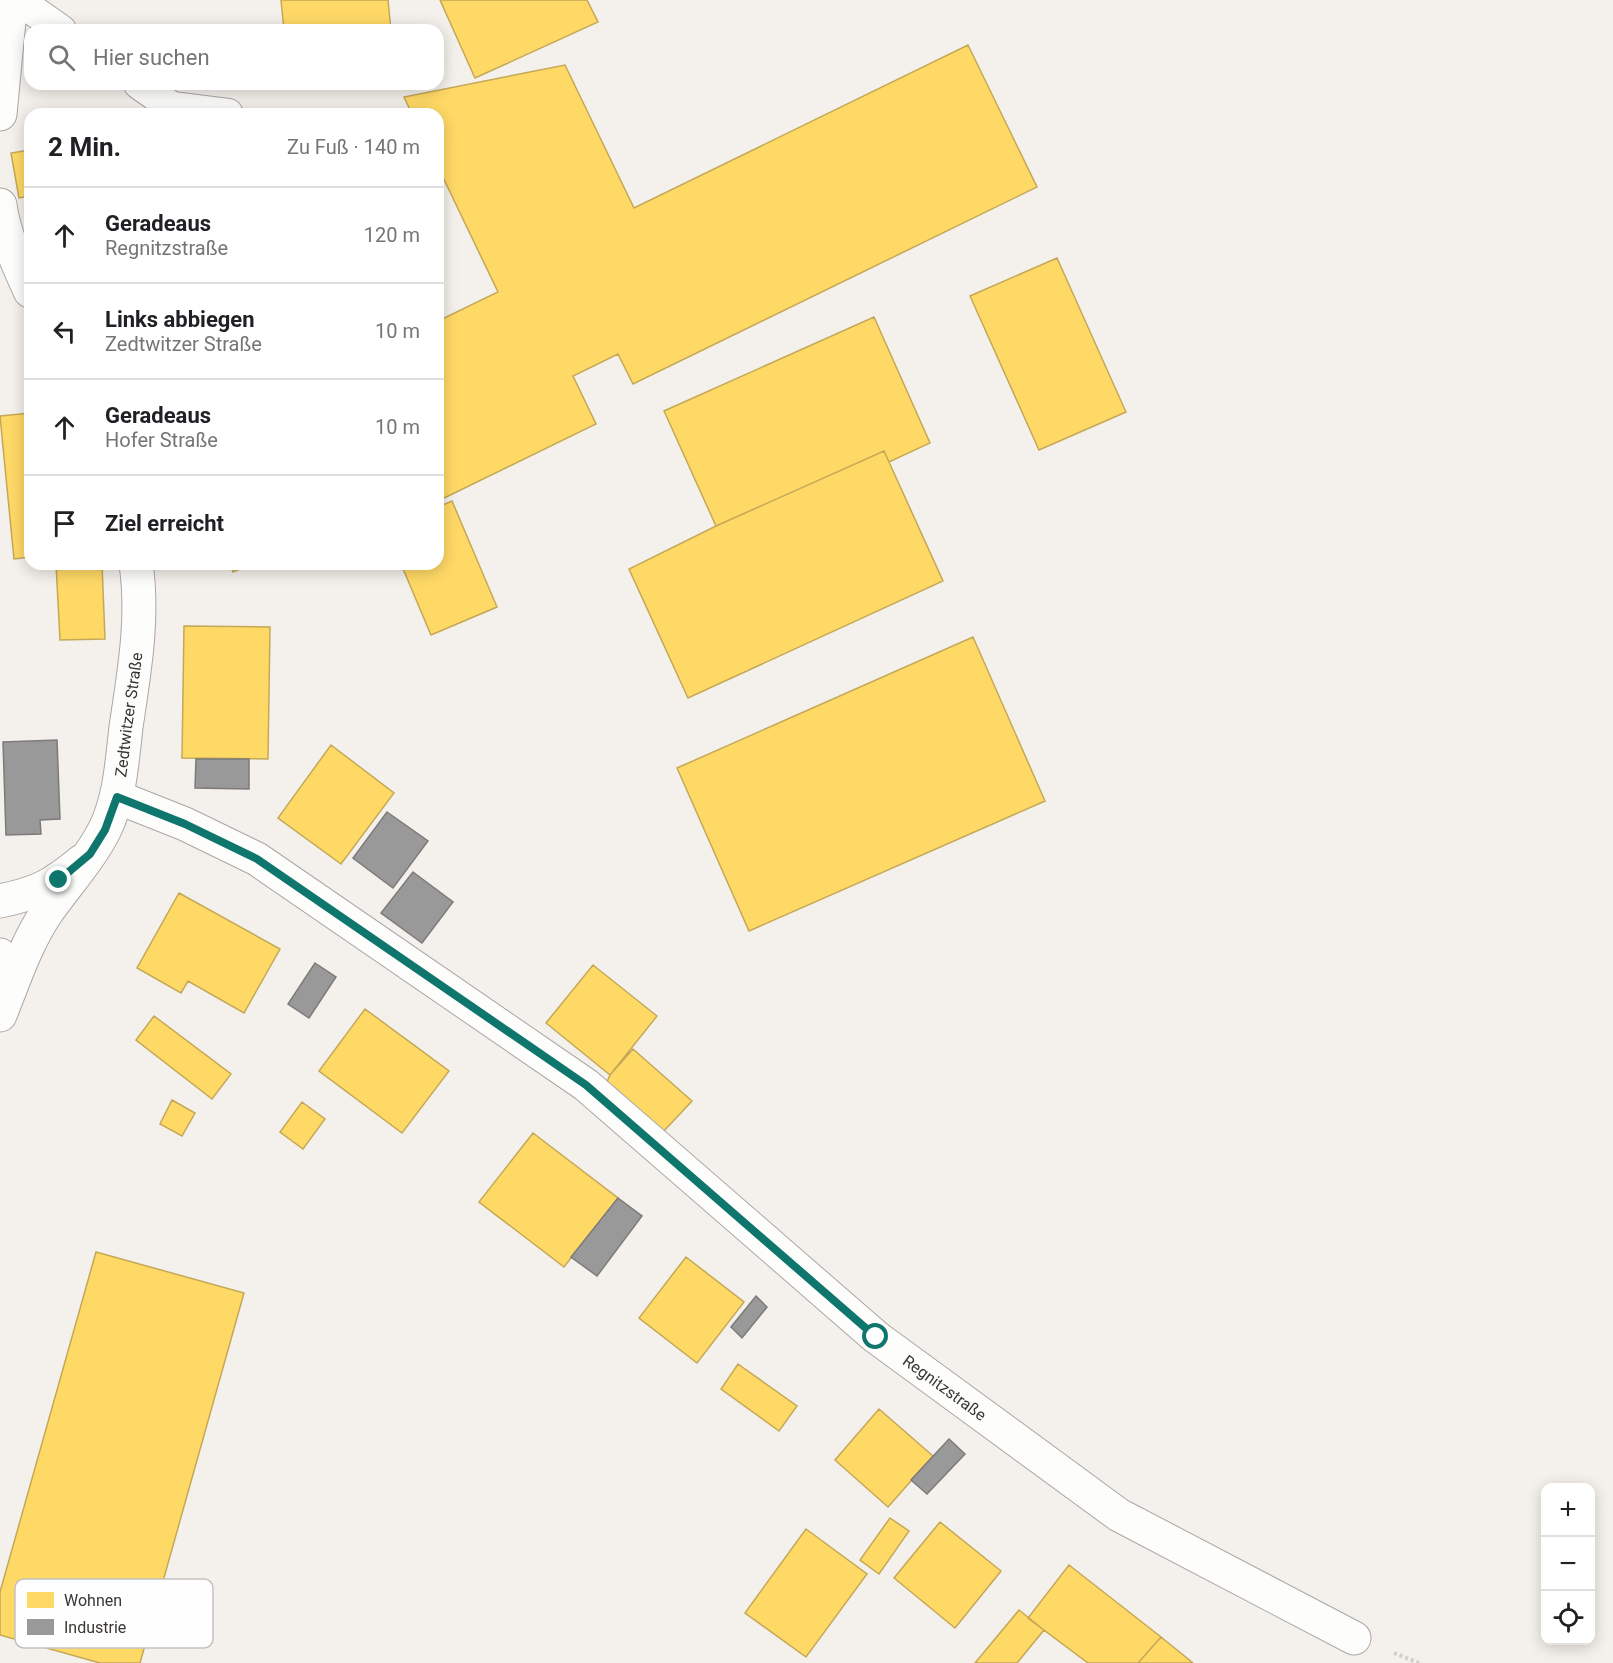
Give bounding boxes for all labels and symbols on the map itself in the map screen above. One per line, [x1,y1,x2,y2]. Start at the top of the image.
street label: Zedtwitzer Straße [111,651,146,778]
route end [45,866,71,892]
route start [862,1323,888,1349]
street label: Regnitzstraße [900,1351,990,1424]
legend [15,1579,213,1648]
text: Wohnen [64,1591,122,1610]
text: Industrie [64,1618,126,1637]

